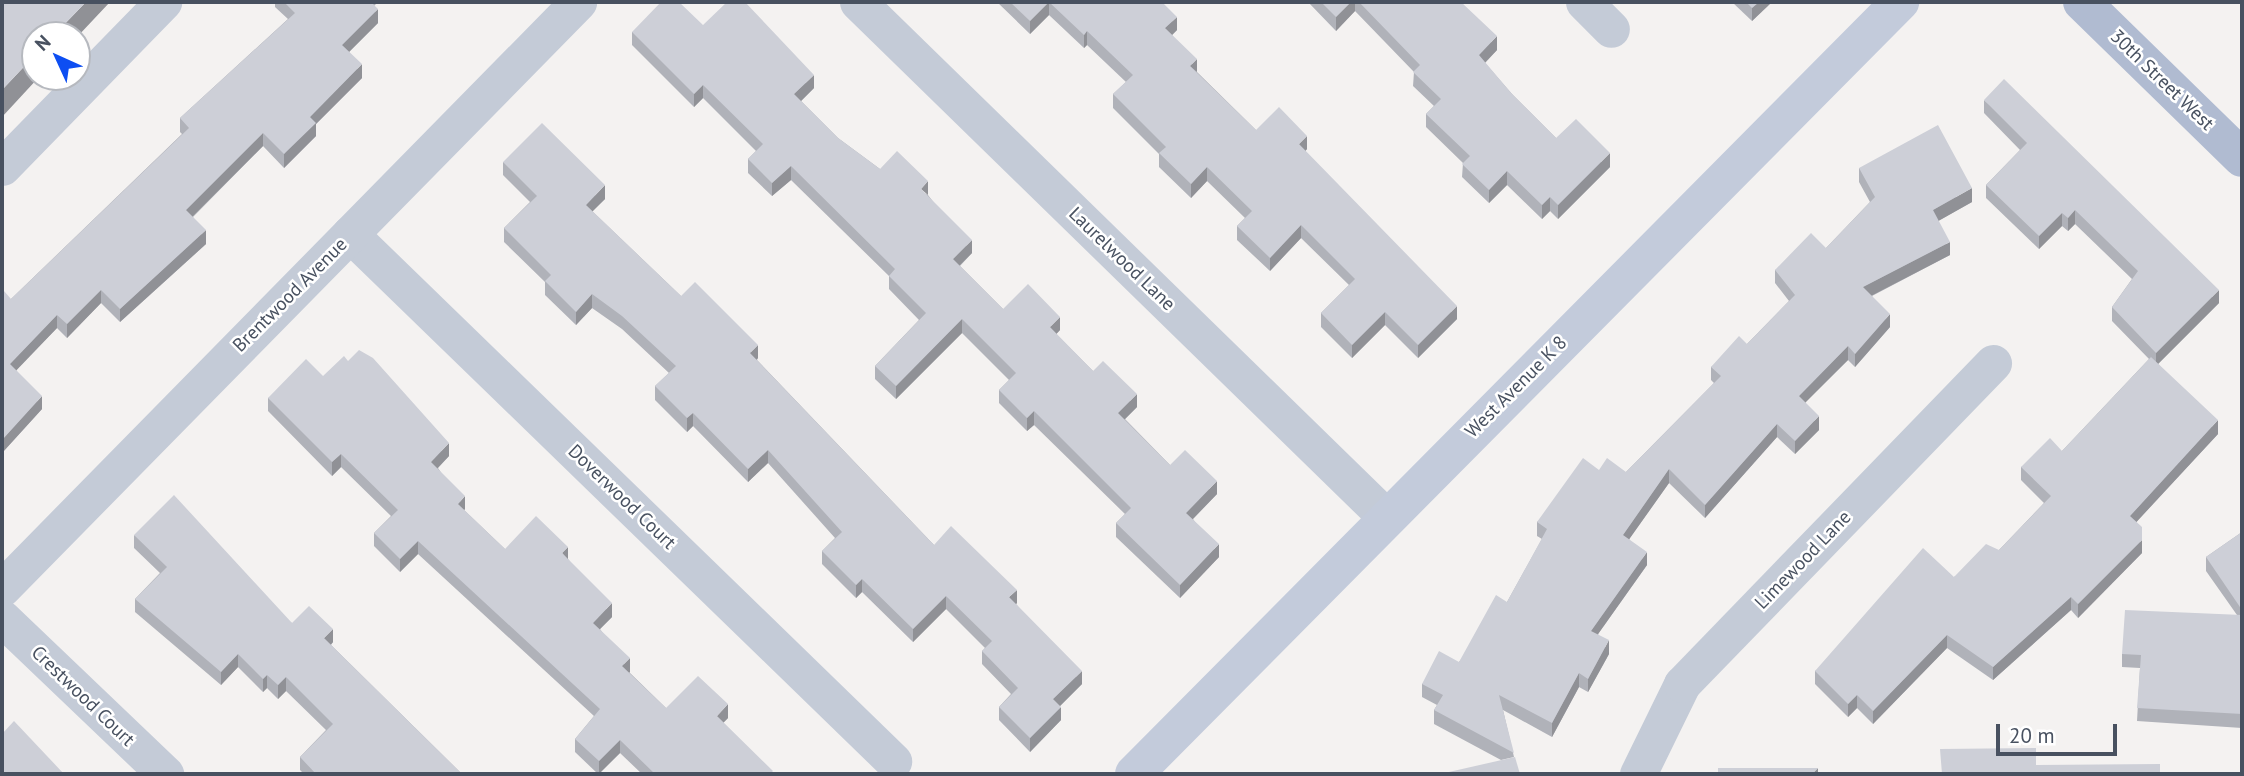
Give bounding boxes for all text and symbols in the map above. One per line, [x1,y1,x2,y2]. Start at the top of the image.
north arrow [21,21,91,91]
street label: 30th Street West [2105,25,2219,135]
text: N [30,30,55,55]
street label: Laurelwood Lane [1064,202,1180,316]
street label: Brentwood Avenue [228,233,352,357]
street label: West Avenue K 8 [1460,331,1572,443]
street label: Doverwood Court [563,440,681,554]
street label: Limewood Lane [1750,506,1856,614]
street label: Crestwood Court [27,641,139,751]
scale bar [1999,710,2120,754]
text: 20 m [2009,722,2055,749]

